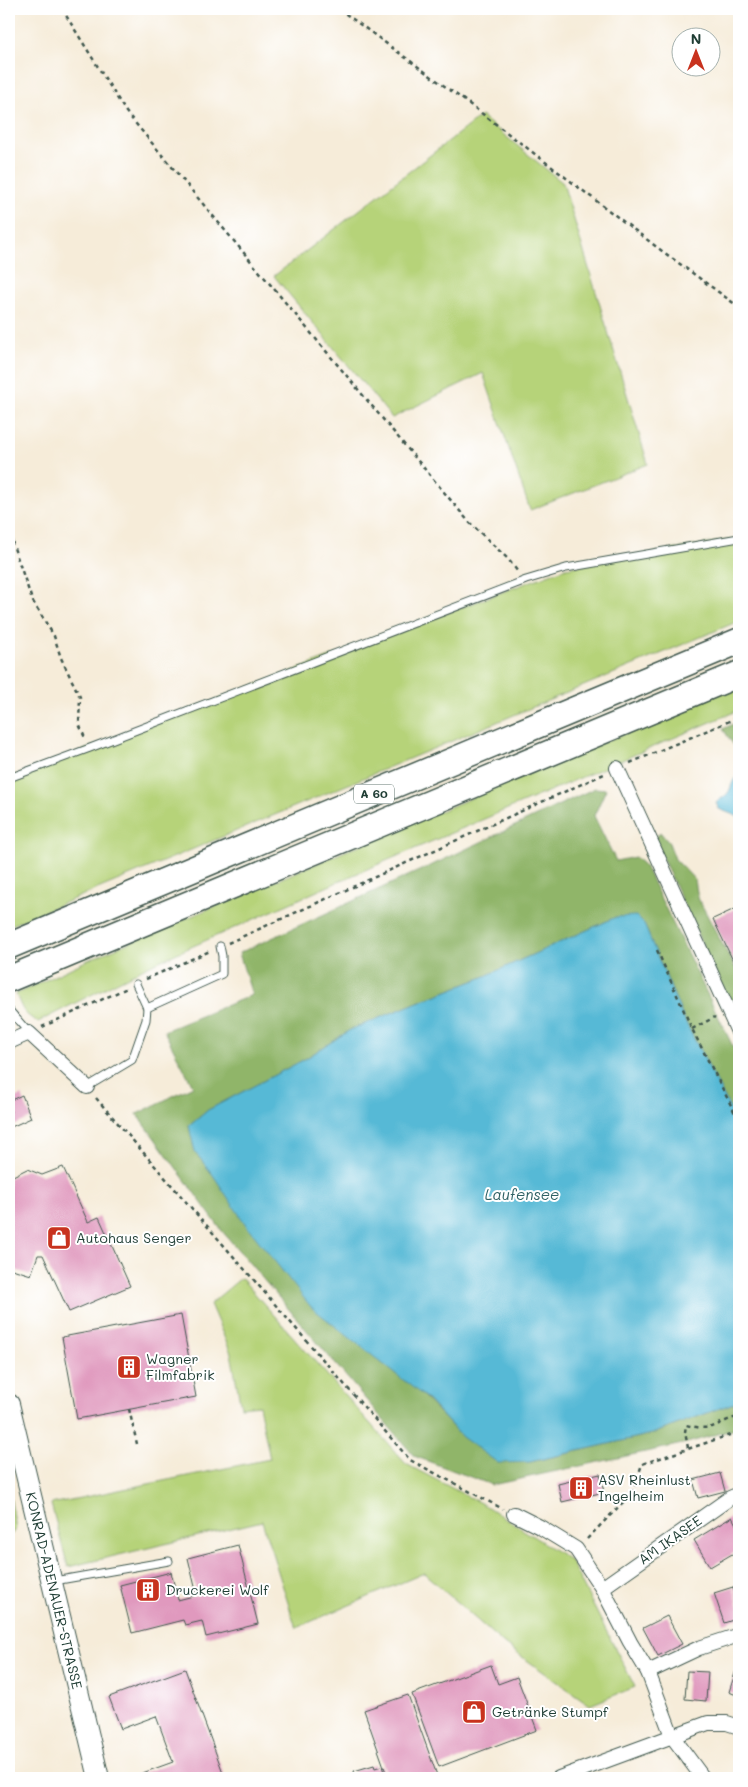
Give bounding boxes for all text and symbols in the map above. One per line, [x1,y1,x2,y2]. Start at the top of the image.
north arrow [670,28,720,78]
text: N [691,29,701,48]
road number: A 60 [354,784,394,804]
water label: Laufensee [485,1184,559,1204]
shop icon: Autohaus Senger [46,1225,72,1251]
place label: Autohaus Senger [76,1228,192,1247]
place label: Wagner Filmfabrik [146,1349,215,1384]
building icon: Wagner Filmfabrik [116,1354,142,1380]
place label: ASV Rheinlust Ingelheim [598,1470,691,1505]
building icon: ASV Rheinlust Ingelheim [568,1475,594,1501]
street label: KONRAD-ADENAUER-STRASSE [22,1490,87,1691]
street label: AM IKASEE [634,1511,705,1568]
building icon: Druckerei Wolf [135,1577,161,1603]
place label: Druckerei Wolf [166,1580,269,1599]
shop icon: Getränke Stumpf [461,1699,487,1725]
place label: Getränke Stumpf [492,1702,609,1721]

